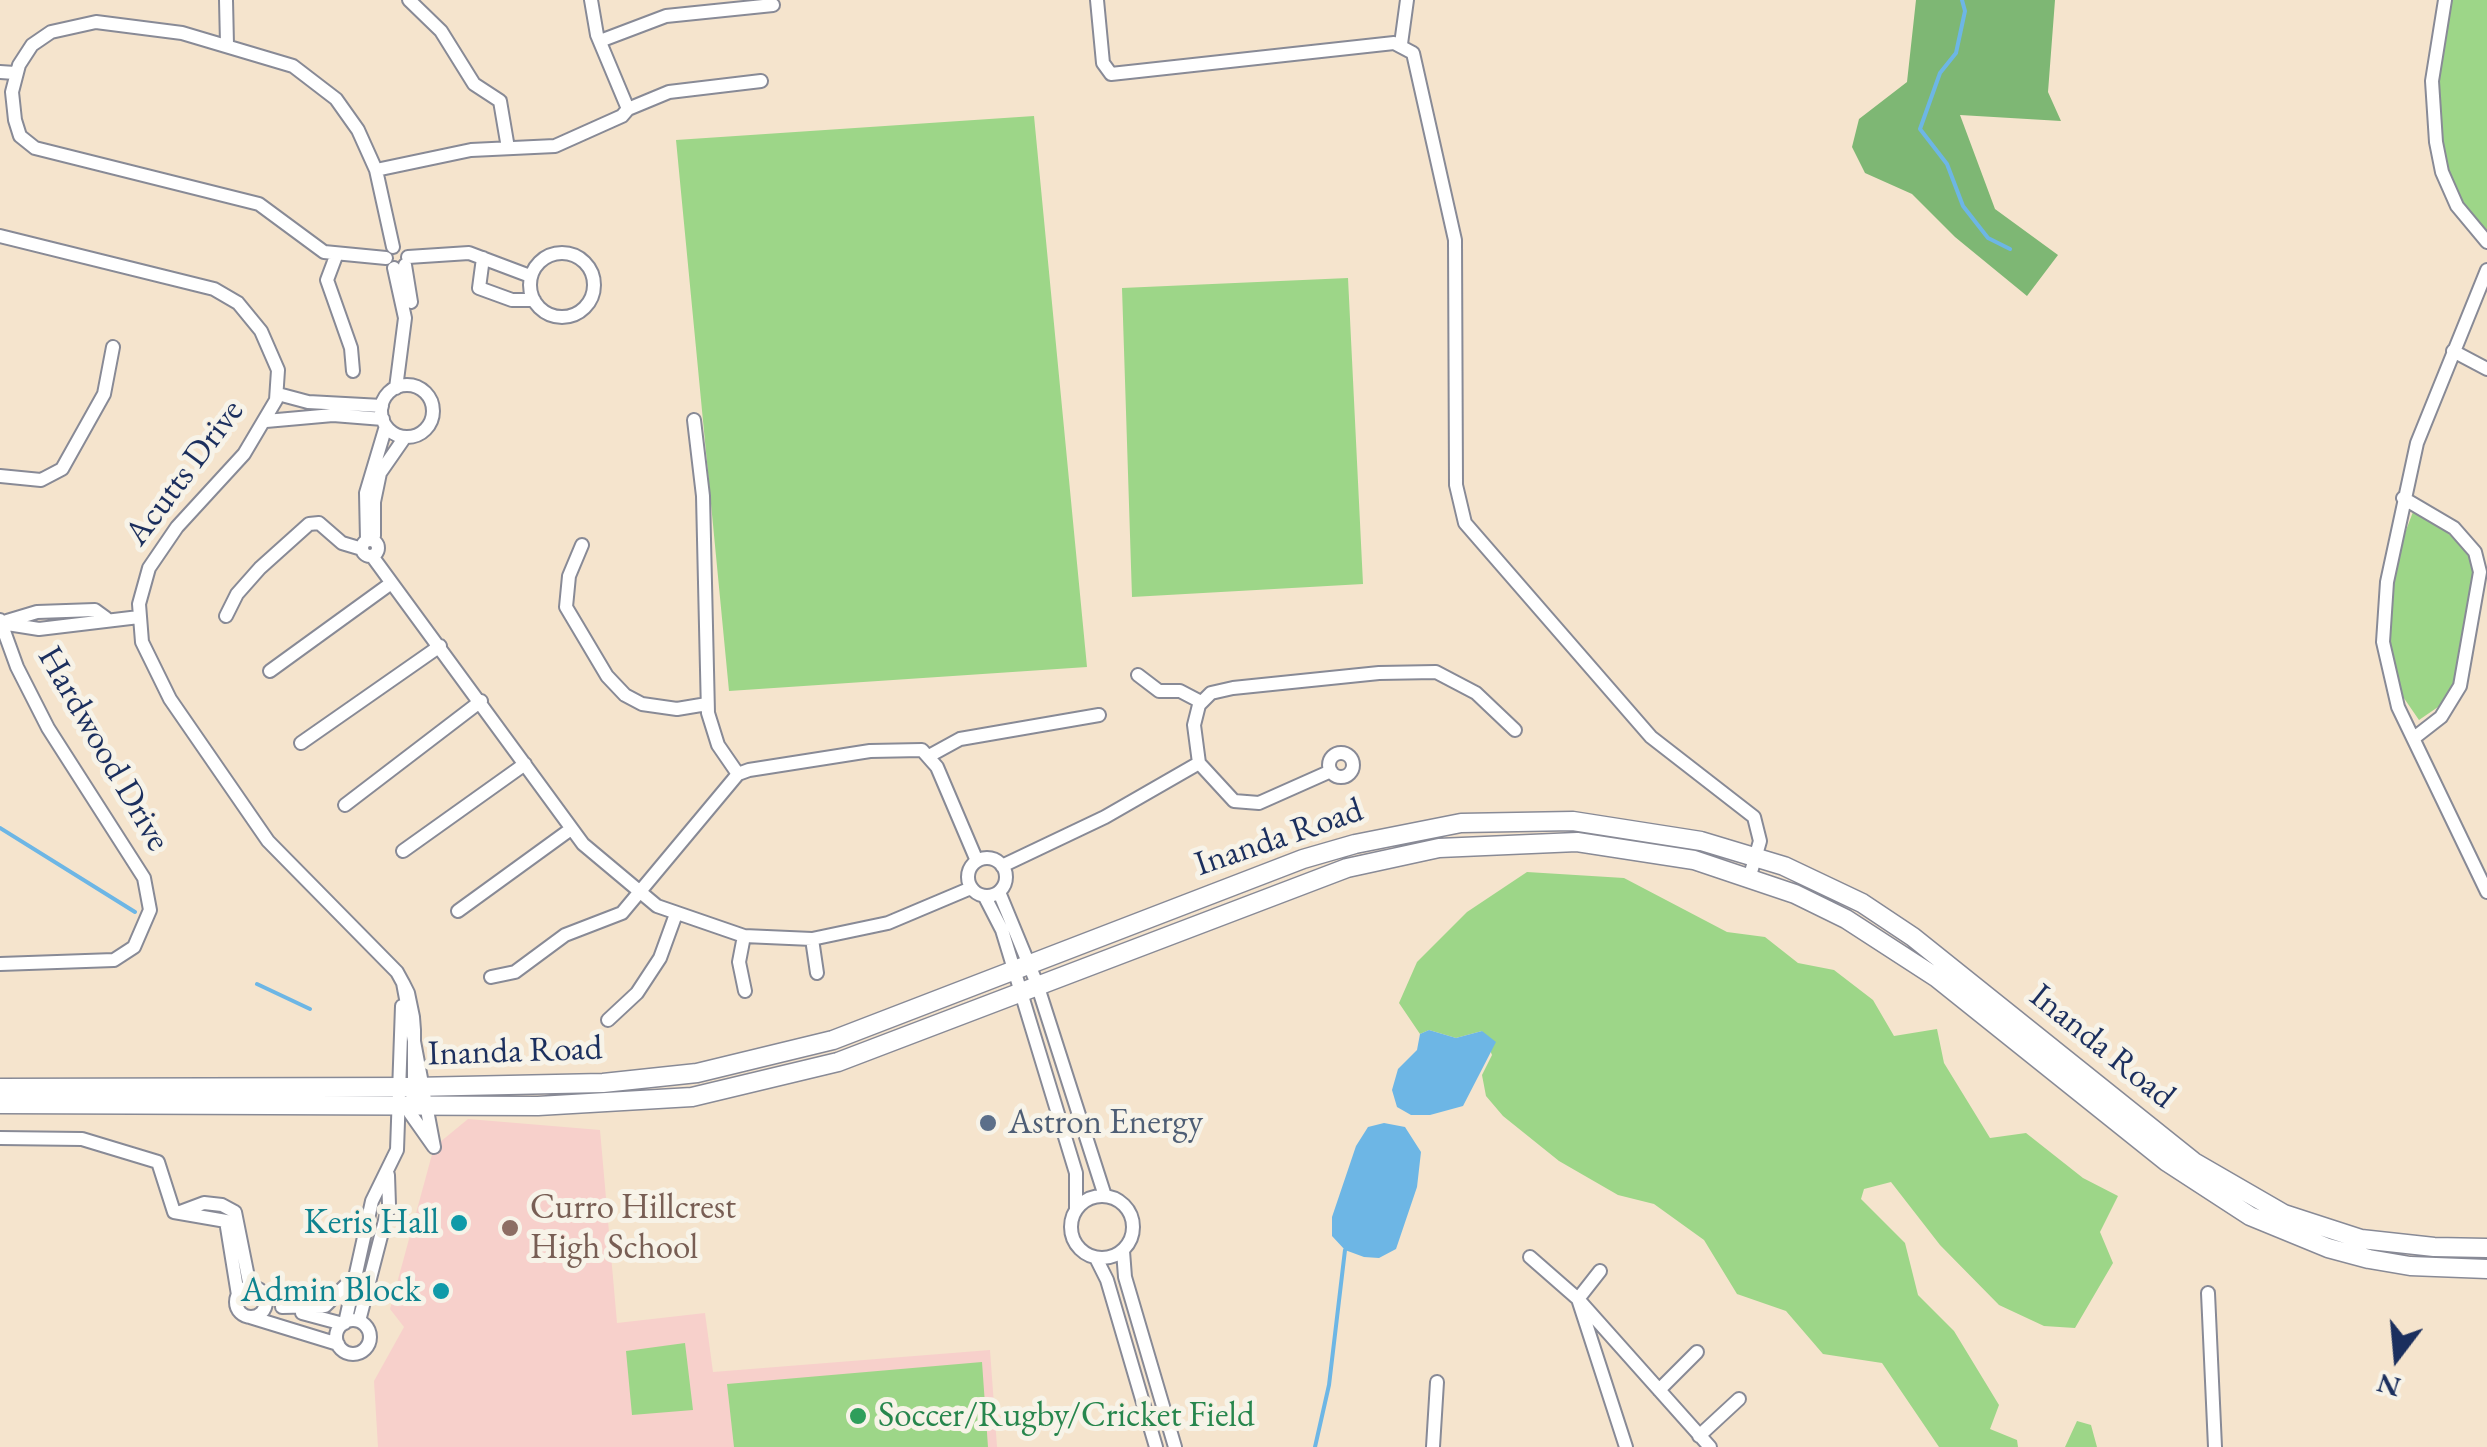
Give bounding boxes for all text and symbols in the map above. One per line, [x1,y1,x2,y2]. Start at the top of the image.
street label: Acutts Drive [116,392,254,554]
street label: Hardwood Drive [28,639,178,859]
street label: Inanda Road [1190,790,1368,886]
street label: Inanda Road [2021,976,2183,1118]
street label: Inanda Road [427,1028,603,1076]
place label: Astron Energy [1008,1102,1203,1144]
marker: Astron Energy [977,1112,999,1134]
place label: Curro Hillcrest High School [530,1187,736,1269]
place label: Keris Hall [304,1202,439,1244]
marker: Keris Hall [448,1212,470,1234]
marker: Curro Hillcrest High School [499,1217,521,1239]
place label: Admin Block [241,1270,421,1312]
marker: Admin Block [430,1280,452,1302]
north arrow [2347,1307,2447,1407]
text: N [2373,1365,2405,1406]
place label: Soccer/Rugby/Cricket Field [878,1395,1255,1437]
marker: Soccer/Rugby/Cricket Field [847,1405,869,1427]

